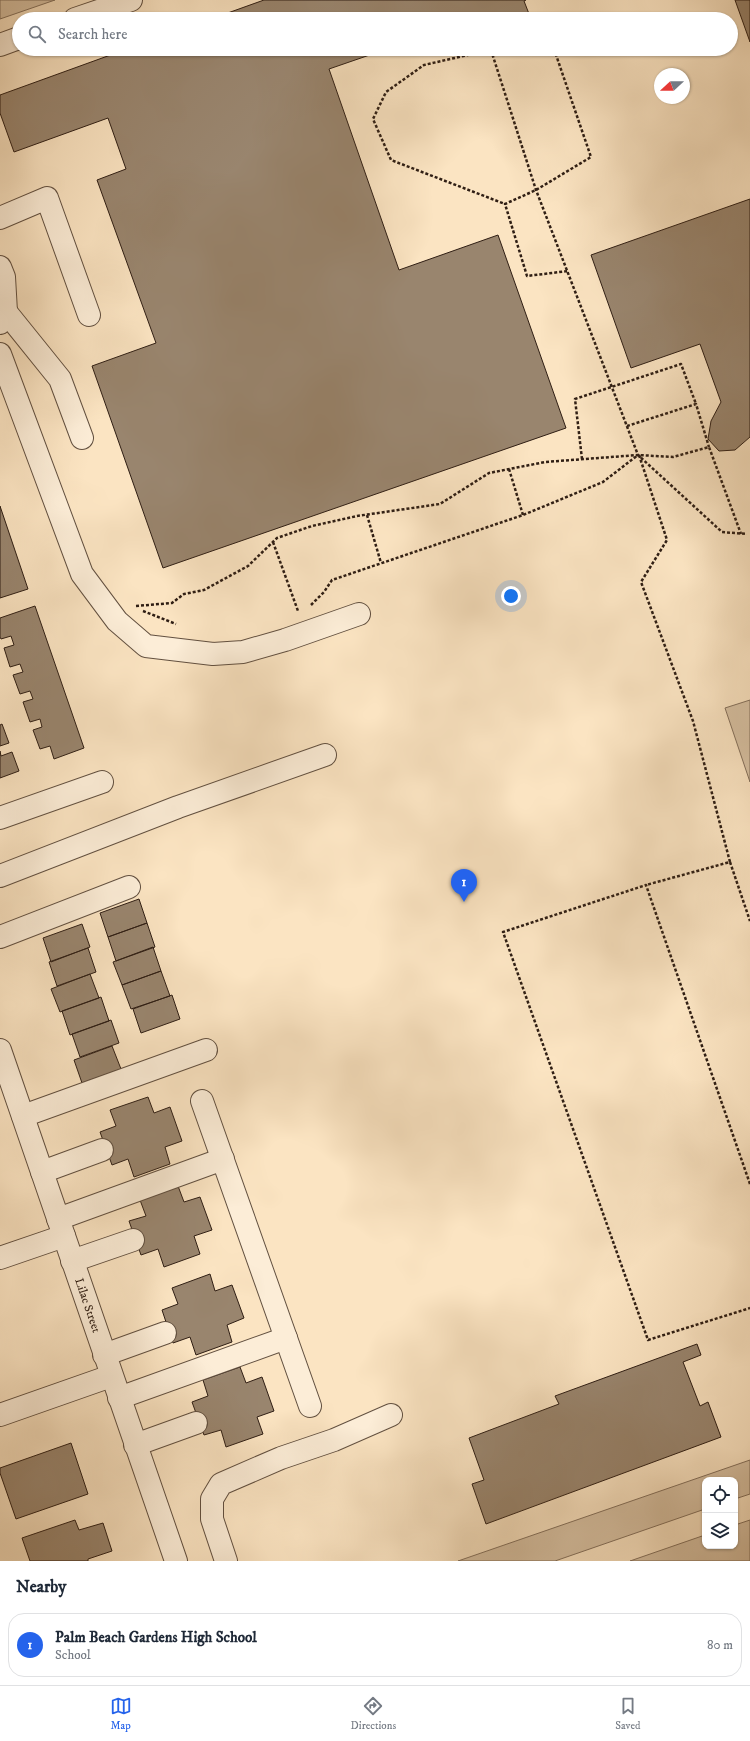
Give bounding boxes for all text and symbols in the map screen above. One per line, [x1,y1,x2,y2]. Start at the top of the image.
search box [12,12,738,56]
icon: search [26,23,48,45]
text: Search here [58,25,127,44]
north arrow [654,68,690,104]
your location [501,586,521,606]
pin: 1 [451,869,477,902]
street label: Lilac Street [71,1276,104,1335]
map controls [702,1477,738,1549]
button: locate [702,1477,738,1513]
button: layers [702,1513,738,1549]
text: Nearby [16,1576,66,1598]
text: Palm Beach Gardens High School [55,1628,257,1647]
text: 1 [28,1637,32,1653]
text: 80 m [707,1637,733,1653]
text: School [55,1647,91,1663]
tab: Map [110,1695,132,1733]
tab: Directions [351,1695,396,1733]
tab: Saved [615,1695,640,1733]

